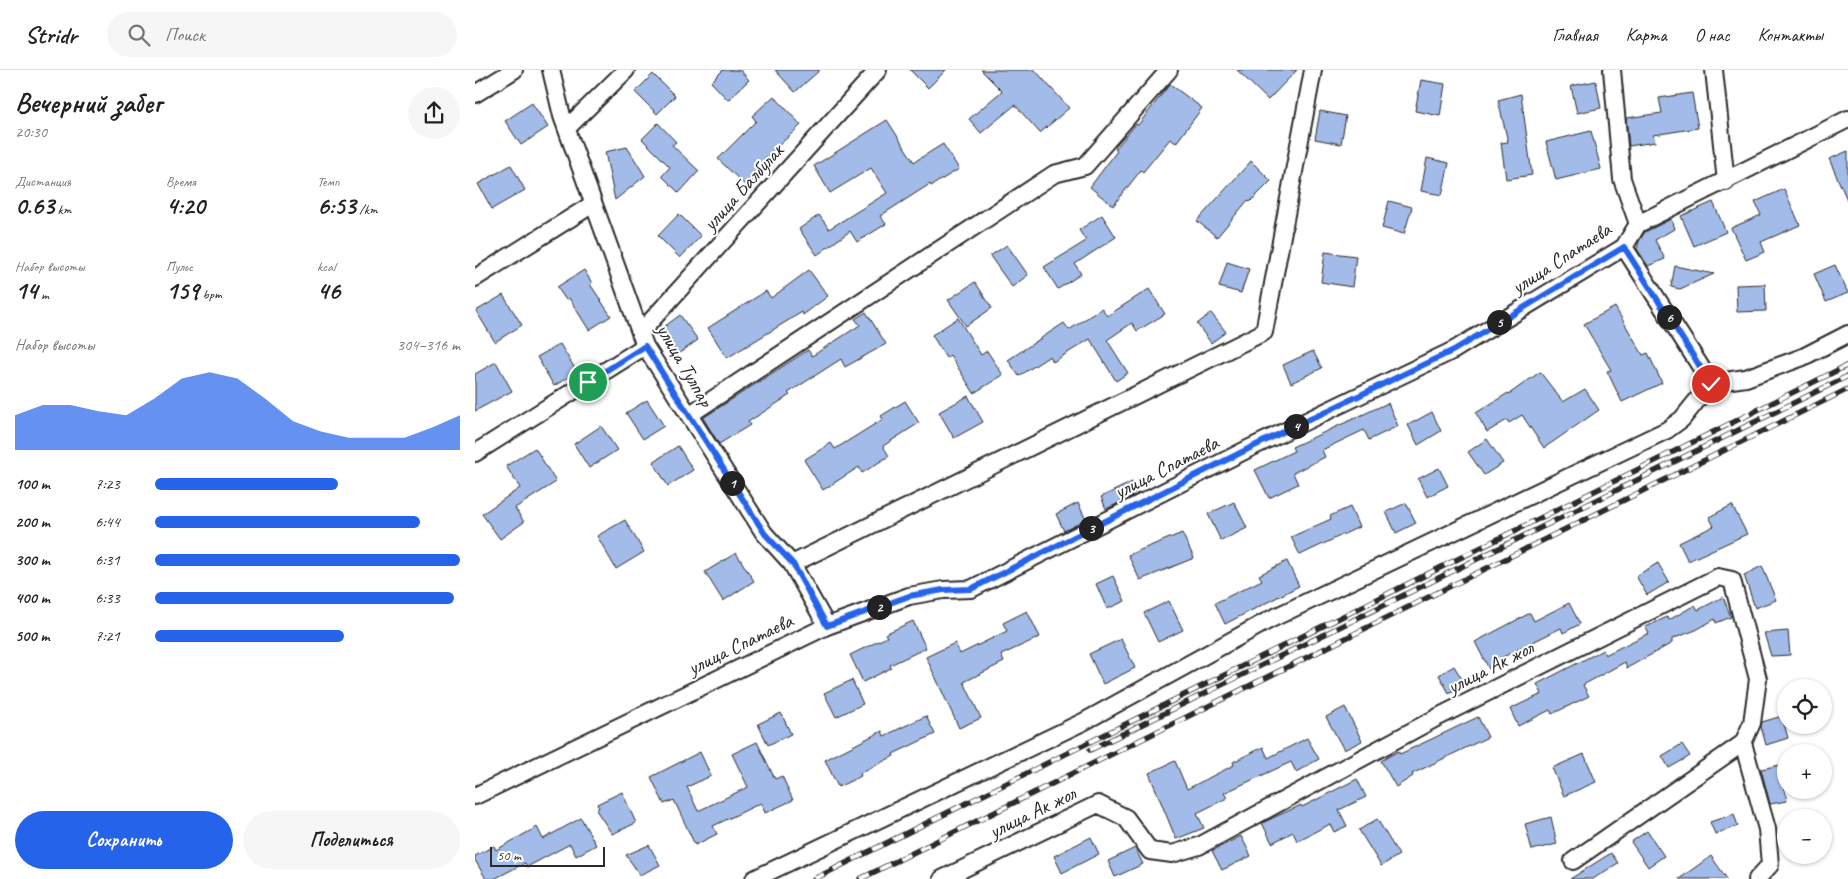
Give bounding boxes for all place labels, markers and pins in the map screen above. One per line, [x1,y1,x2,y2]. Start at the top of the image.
pin: 6 [1657,304,1681,330]
pin: 5 [1487,310,1511,334]
pin [567,361,609,403]
pin [1690,363,1732,405]
pin: 4 [1283,414,1309,438]
pin: 1 [719,470,745,496]
pin: 3 [1079,516,1103,540]
pin: 2 [867,594,891,620]

